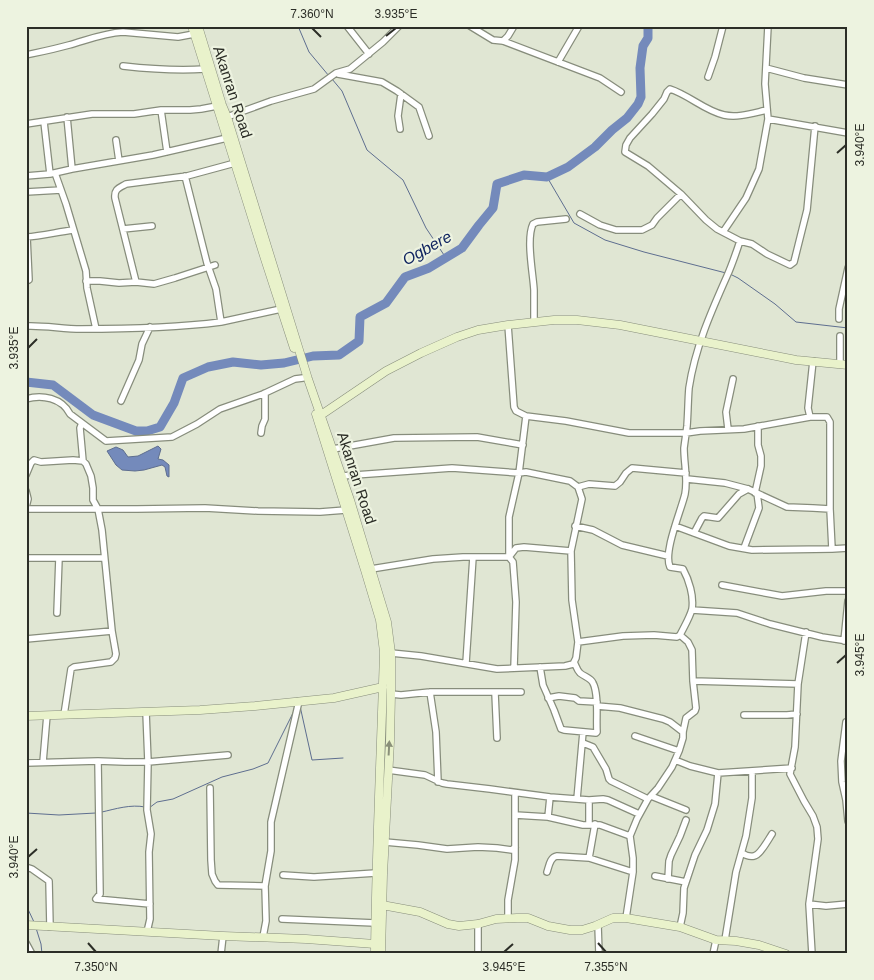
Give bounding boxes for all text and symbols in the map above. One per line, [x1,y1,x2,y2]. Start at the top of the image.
text: 7.360°N [290,7,334,21]
text: 3.935°E [375,7,417,21]
street label: Akanran Road [210,44,256,140]
text: 3.940°E [853,124,867,166]
water label: Ogbere [400,228,455,268]
text: 3.935°E [7,327,21,369]
street label: Akanran Road [334,430,380,526]
text: 3.945°E [853,634,867,676]
one-way arrow [386,739,394,755]
text: 3.940°E [7,836,21,878]
text: 7.350°N [74,960,118,974]
text: 3.945°E [483,960,525,974]
text: 7.355°N [584,960,628,974]

